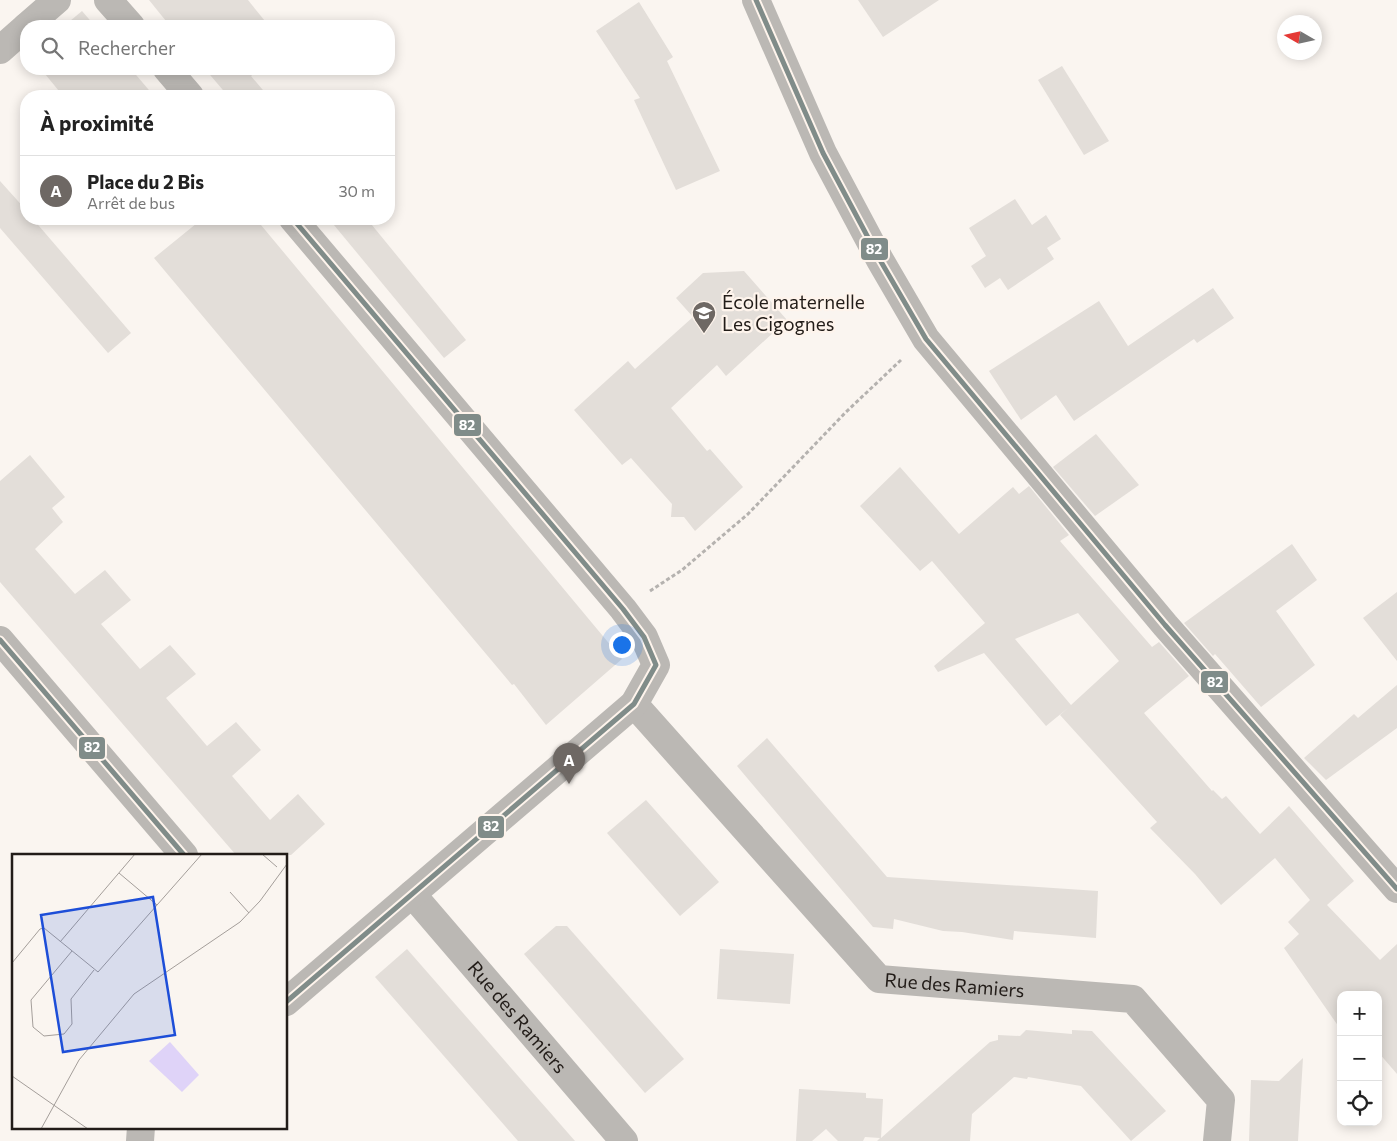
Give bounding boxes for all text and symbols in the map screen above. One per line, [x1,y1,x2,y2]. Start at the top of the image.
north arrow [1277,15,1322,60]
search box [20,20,395,75]
icon: search [38,34,66,62]
text: Rechercher [78,36,176,59]
text: À proximité [40,110,154,135]
text: Place du 2 Bis [87,170,204,193]
text: A [50,181,62,200]
text: 30 m [338,181,375,200]
text: Arrêt de bus [87,193,175,212]
line badge: 82 [860,237,889,261]
text: 82 [866,240,882,257]
place label: École maternelle Les Cigognes [722,290,865,335]
school or university icon: École maternelle Les Cigognes [691,300,717,334]
line badge: 82 [453,413,482,437]
text: 82 [459,416,475,433]
your location [609,632,635,658]
line badge: 82 [1200,670,1229,694]
text: 82 [1207,673,1223,690]
line badge: 82 [78,736,106,760]
text: 82 [84,738,100,755]
pin: A [553,743,585,784]
line badge: 82 [477,815,505,839]
text: 82 [483,817,499,834]
inset map [12,854,288,1128]
street label: Rue des Ramiers [463,956,572,1077]
street label: Rue des Ramiers [884,967,1025,1001]
map controls [1337,991,1382,1126]
button: + [1337,991,1382,1036]
button: − [1337,1036,1382,1081]
button: locate [1337,1081,1382,1126]

